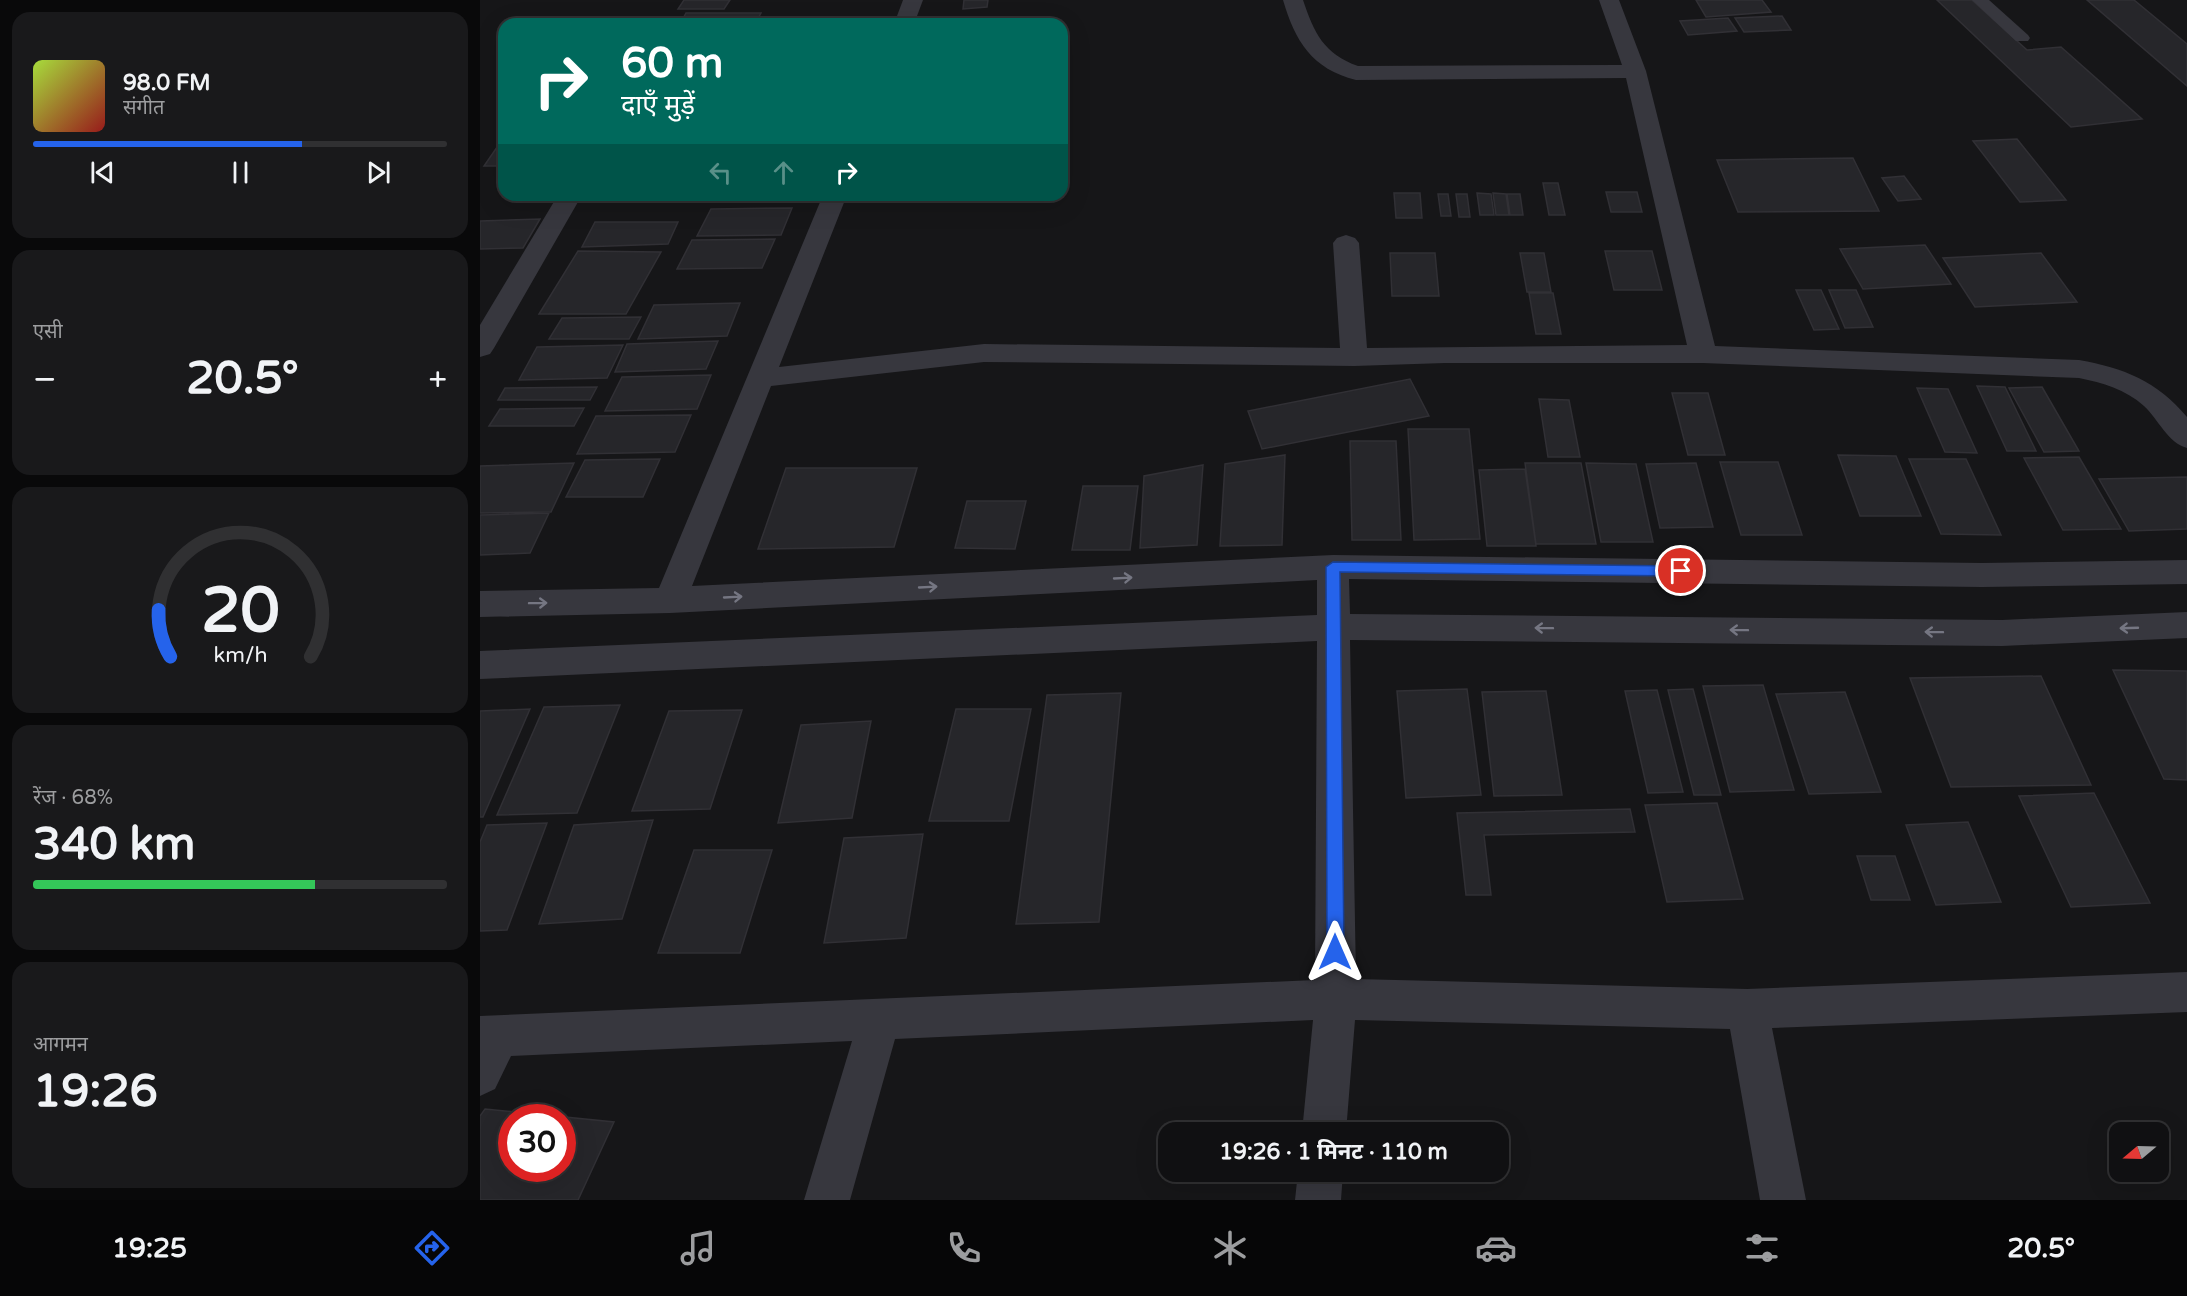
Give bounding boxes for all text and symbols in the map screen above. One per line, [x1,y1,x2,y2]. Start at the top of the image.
text: 60 m [621,38,723,89]
icon: right [522,42,600,120]
text: 98.0 FM [123,70,211,96]
text: दाएँ मुड़ें [621,89,695,122]
text: संगीत [123,96,164,120]
icon: previous [86,156,119,189]
icon: pause [224,156,257,189]
icon: next [362,156,395,189]
icon: left [704,156,737,189]
icon: ahead [767,156,800,189]
icon: right [830,156,863,189]
text: एसी [33,320,63,344]
text: 20.5° [186,352,299,406]
text: − [33,360,57,399]
text: + [428,360,447,399]
pin [1655,545,1706,596]
icon: arrive [1664,554,1697,587]
one-way arrow [1112,572,1132,583]
text: 20 [201,574,279,649]
one-way arrow [918,582,938,593]
one-way arrow [723,591,743,602]
one-way arrow [528,597,548,609]
one-way arrow [2119,622,2139,633]
one-way arrow [1534,623,1554,634]
one-way arrow [1729,624,1749,636]
one-way arrow [1924,626,1944,638]
text: km/h [213,642,267,668]
text: रेंज · 68% [33,786,113,810]
text: 340 km [33,818,195,872]
position arrow [1303,920,1367,984]
text: आगमन [33,1033,88,1057]
text: 19:26 [33,1065,158,1119]
speed limit sign: 30 [498,1104,576,1182]
north arrow [2109,1122,2169,1182]
map controls [2109,1122,2169,1182]
text: 19:26 · 1 मिनट · 110 m [1219,1139,1448,1165]
icon: directions [411,1227,453,1269]
icon: music [677,1227,719,1269]
icon: phone [943,1227,985,1269]
icon: climate [1209,1227,1251,1269]
icon: car [1475,1227,1517,1269]
icon: filters [1741,1227,1783,1269]
text: 19:25 [112,1232,187,1265]
text: 20.5° [2007,1232,2075,1265]

